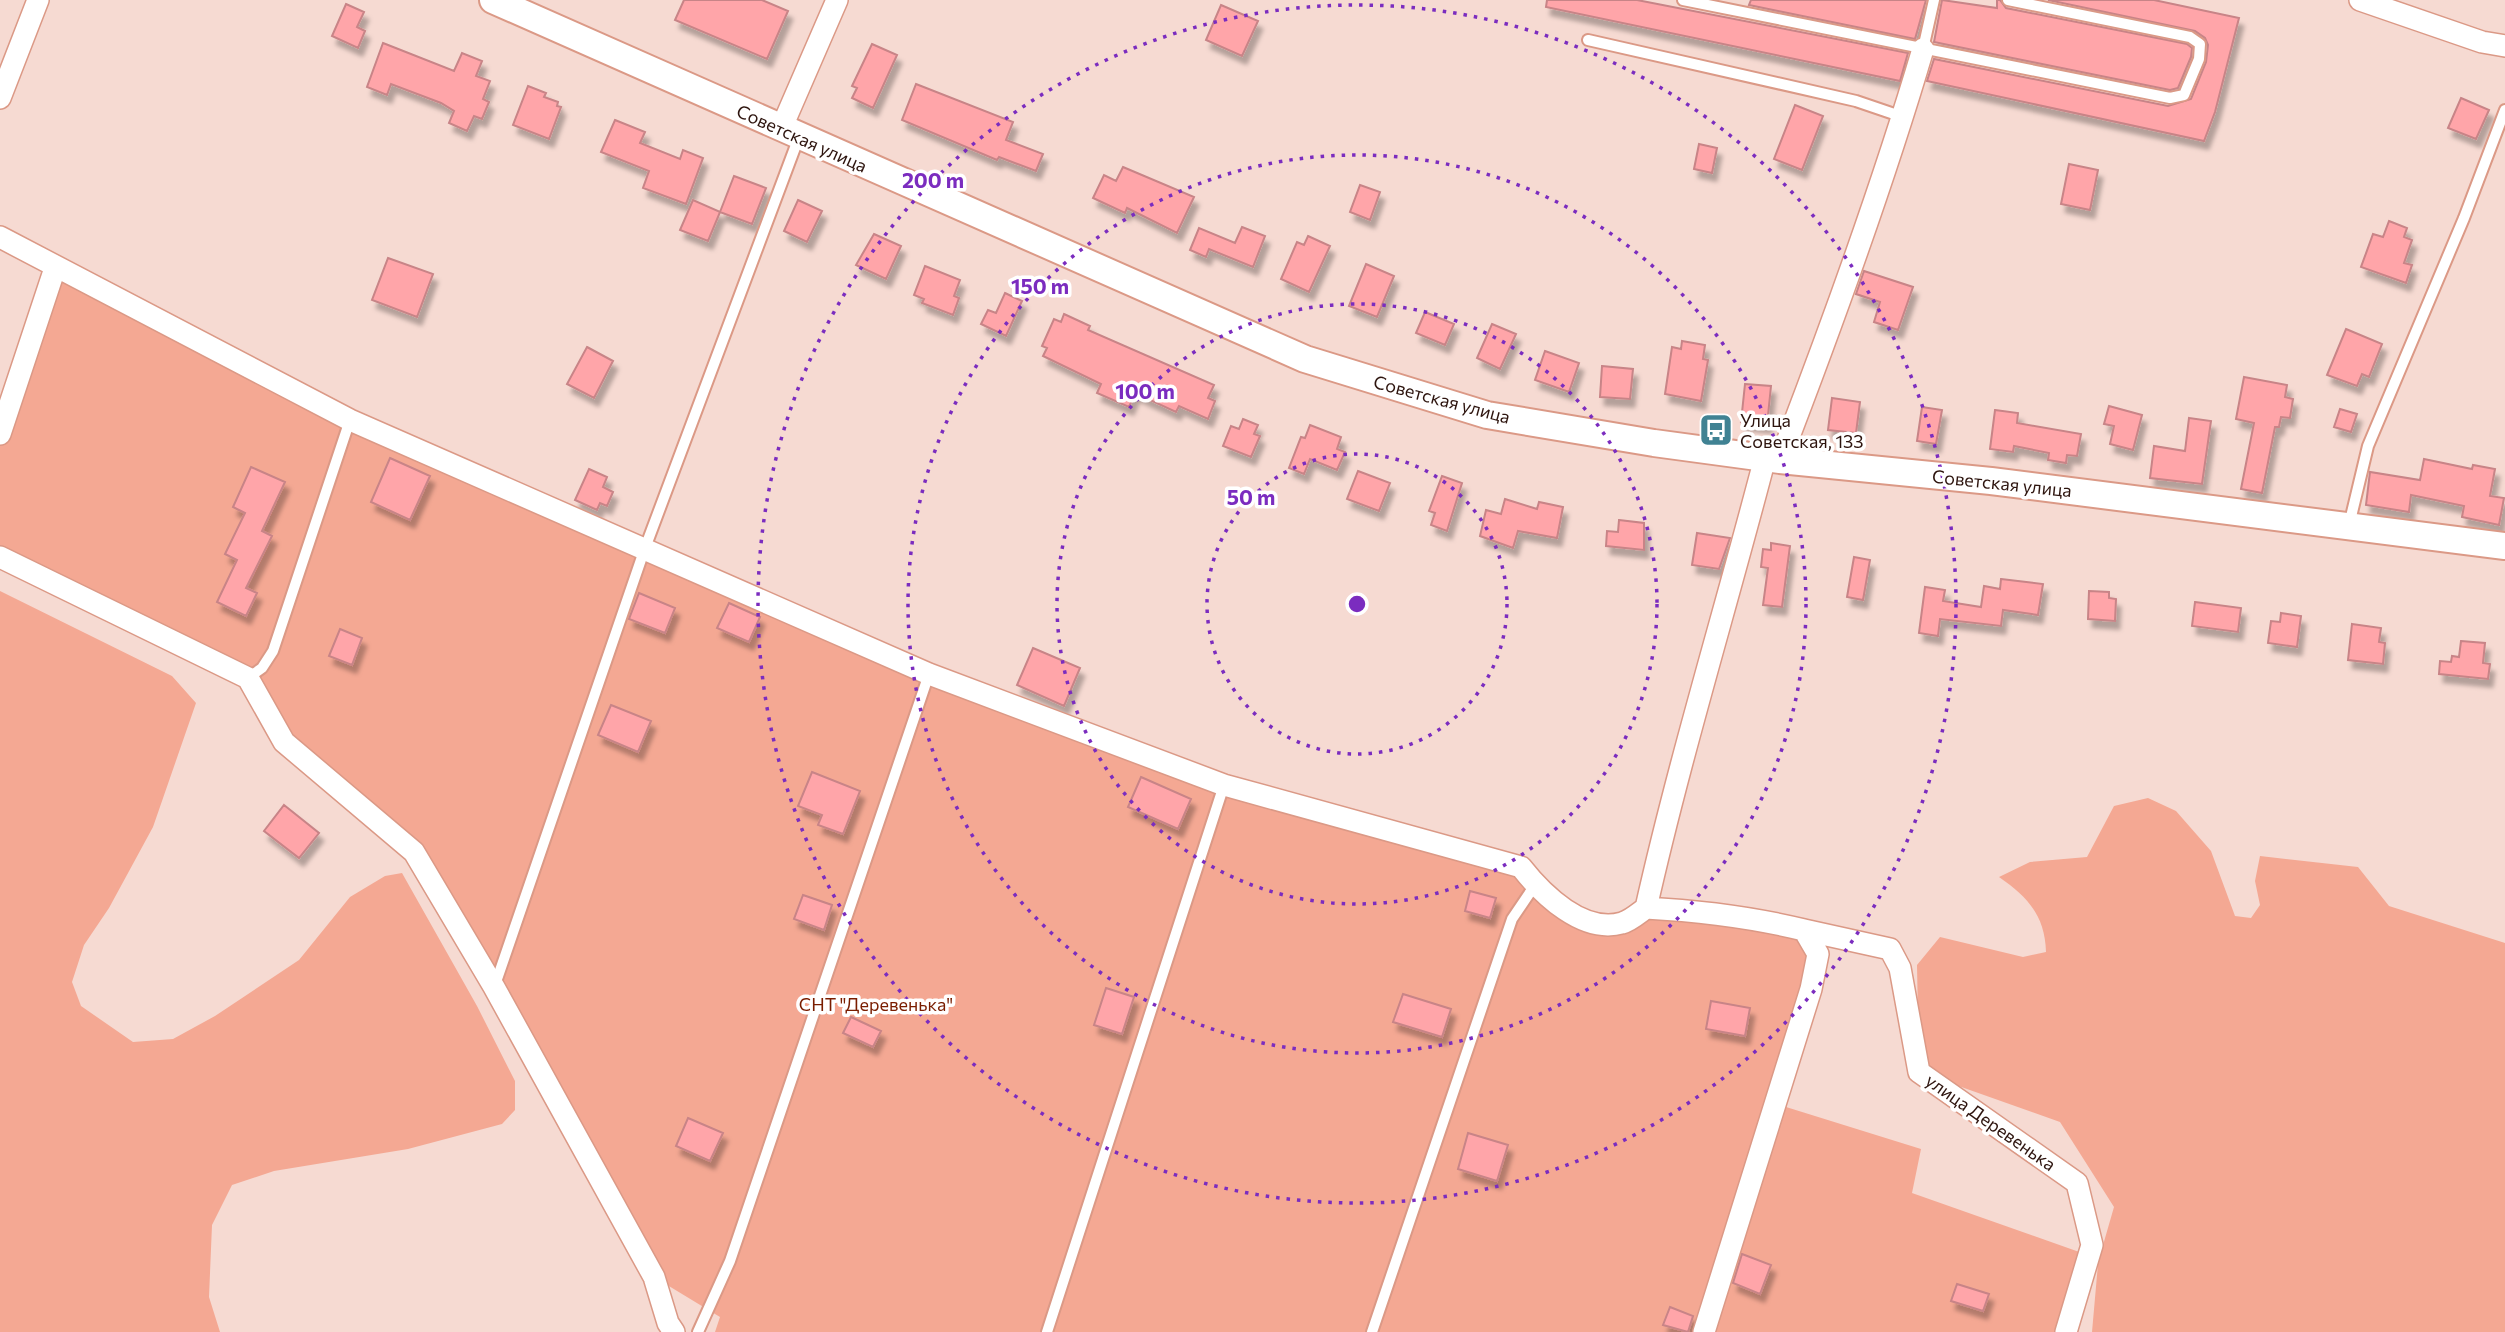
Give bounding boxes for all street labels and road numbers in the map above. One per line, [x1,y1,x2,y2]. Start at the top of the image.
street label: Советская улица [733,99,871,177]
street label: Советская улица [1371,370,1513,428]
street label: Советская улица [1931,465,2073,501]
street label: улица Деревенька [1922,1069,2060,1175]

